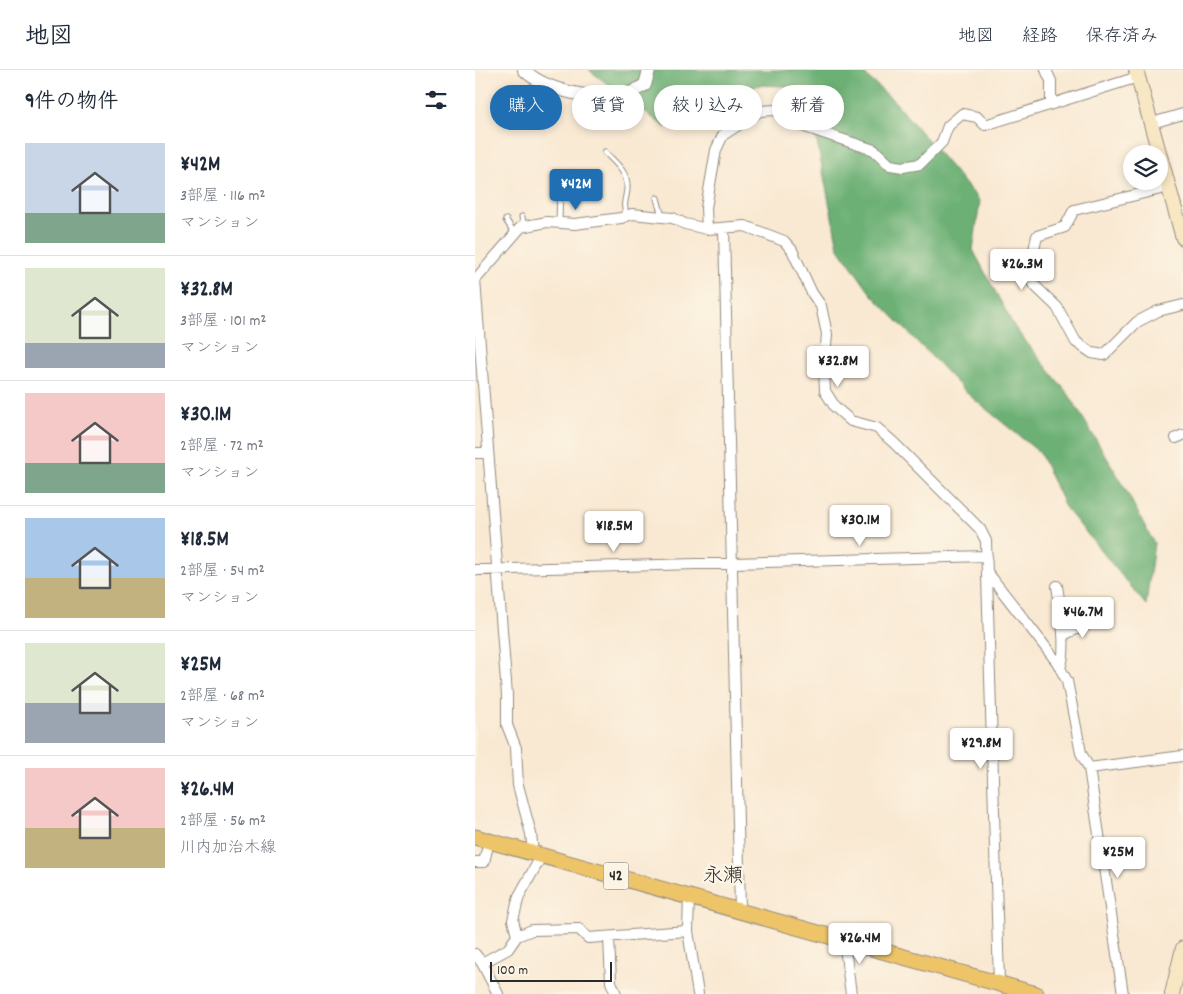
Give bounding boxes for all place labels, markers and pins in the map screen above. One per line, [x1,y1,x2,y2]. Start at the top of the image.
pin: ¥42M [546,168,606,211]
pin: ¥26.3M [981,248,1063,291]
pin: ¥32.8M [797,346,879,388]
pin: ¥30.1M [819,504,901,547]
pin: ¥18.5M [573,510,655,553]
pin: ¥46.7M [1042,596,1124,639]
pin: ¥29.8M [940,728,1022,770]
pin: ¥25M [1088,836,1148,879]
pin: ¥26.4M [819,922,901,965]

